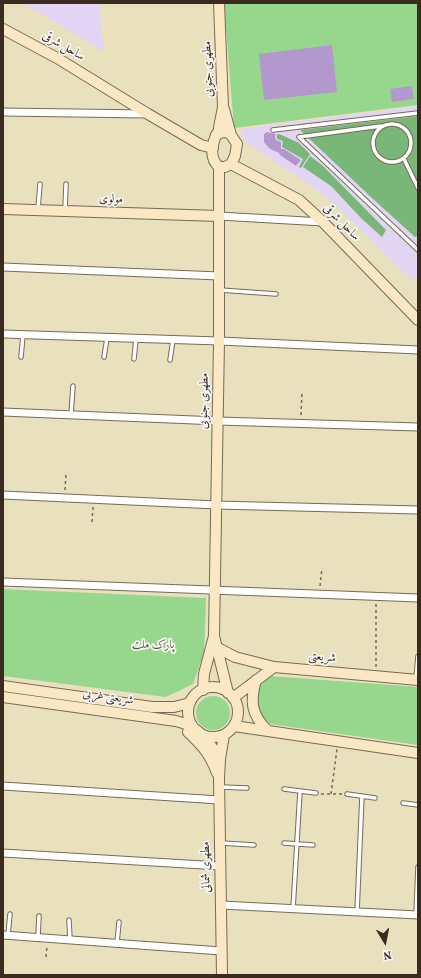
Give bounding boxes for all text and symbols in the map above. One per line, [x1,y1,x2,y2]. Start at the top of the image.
street label: ساحل شرقی [39,29,87,65]
street label: مطهری جنوبی [201,41,217,97]
street label: مولوی [99,192,123,208]
street label: ساحل شرقی [320,202,362,244]
street label: مطهری جنوبی [197,373,213,429]
park label: پارک ملت [132,639,174,653]
street label: شریعتی [308,650,336,666]
street label: شریعتی غربی [82,687,134,709]
street label: مطهری شمالی [199,841,215,893]
north arrow [365,922,405,962]
text: N [382,946,392,962]

